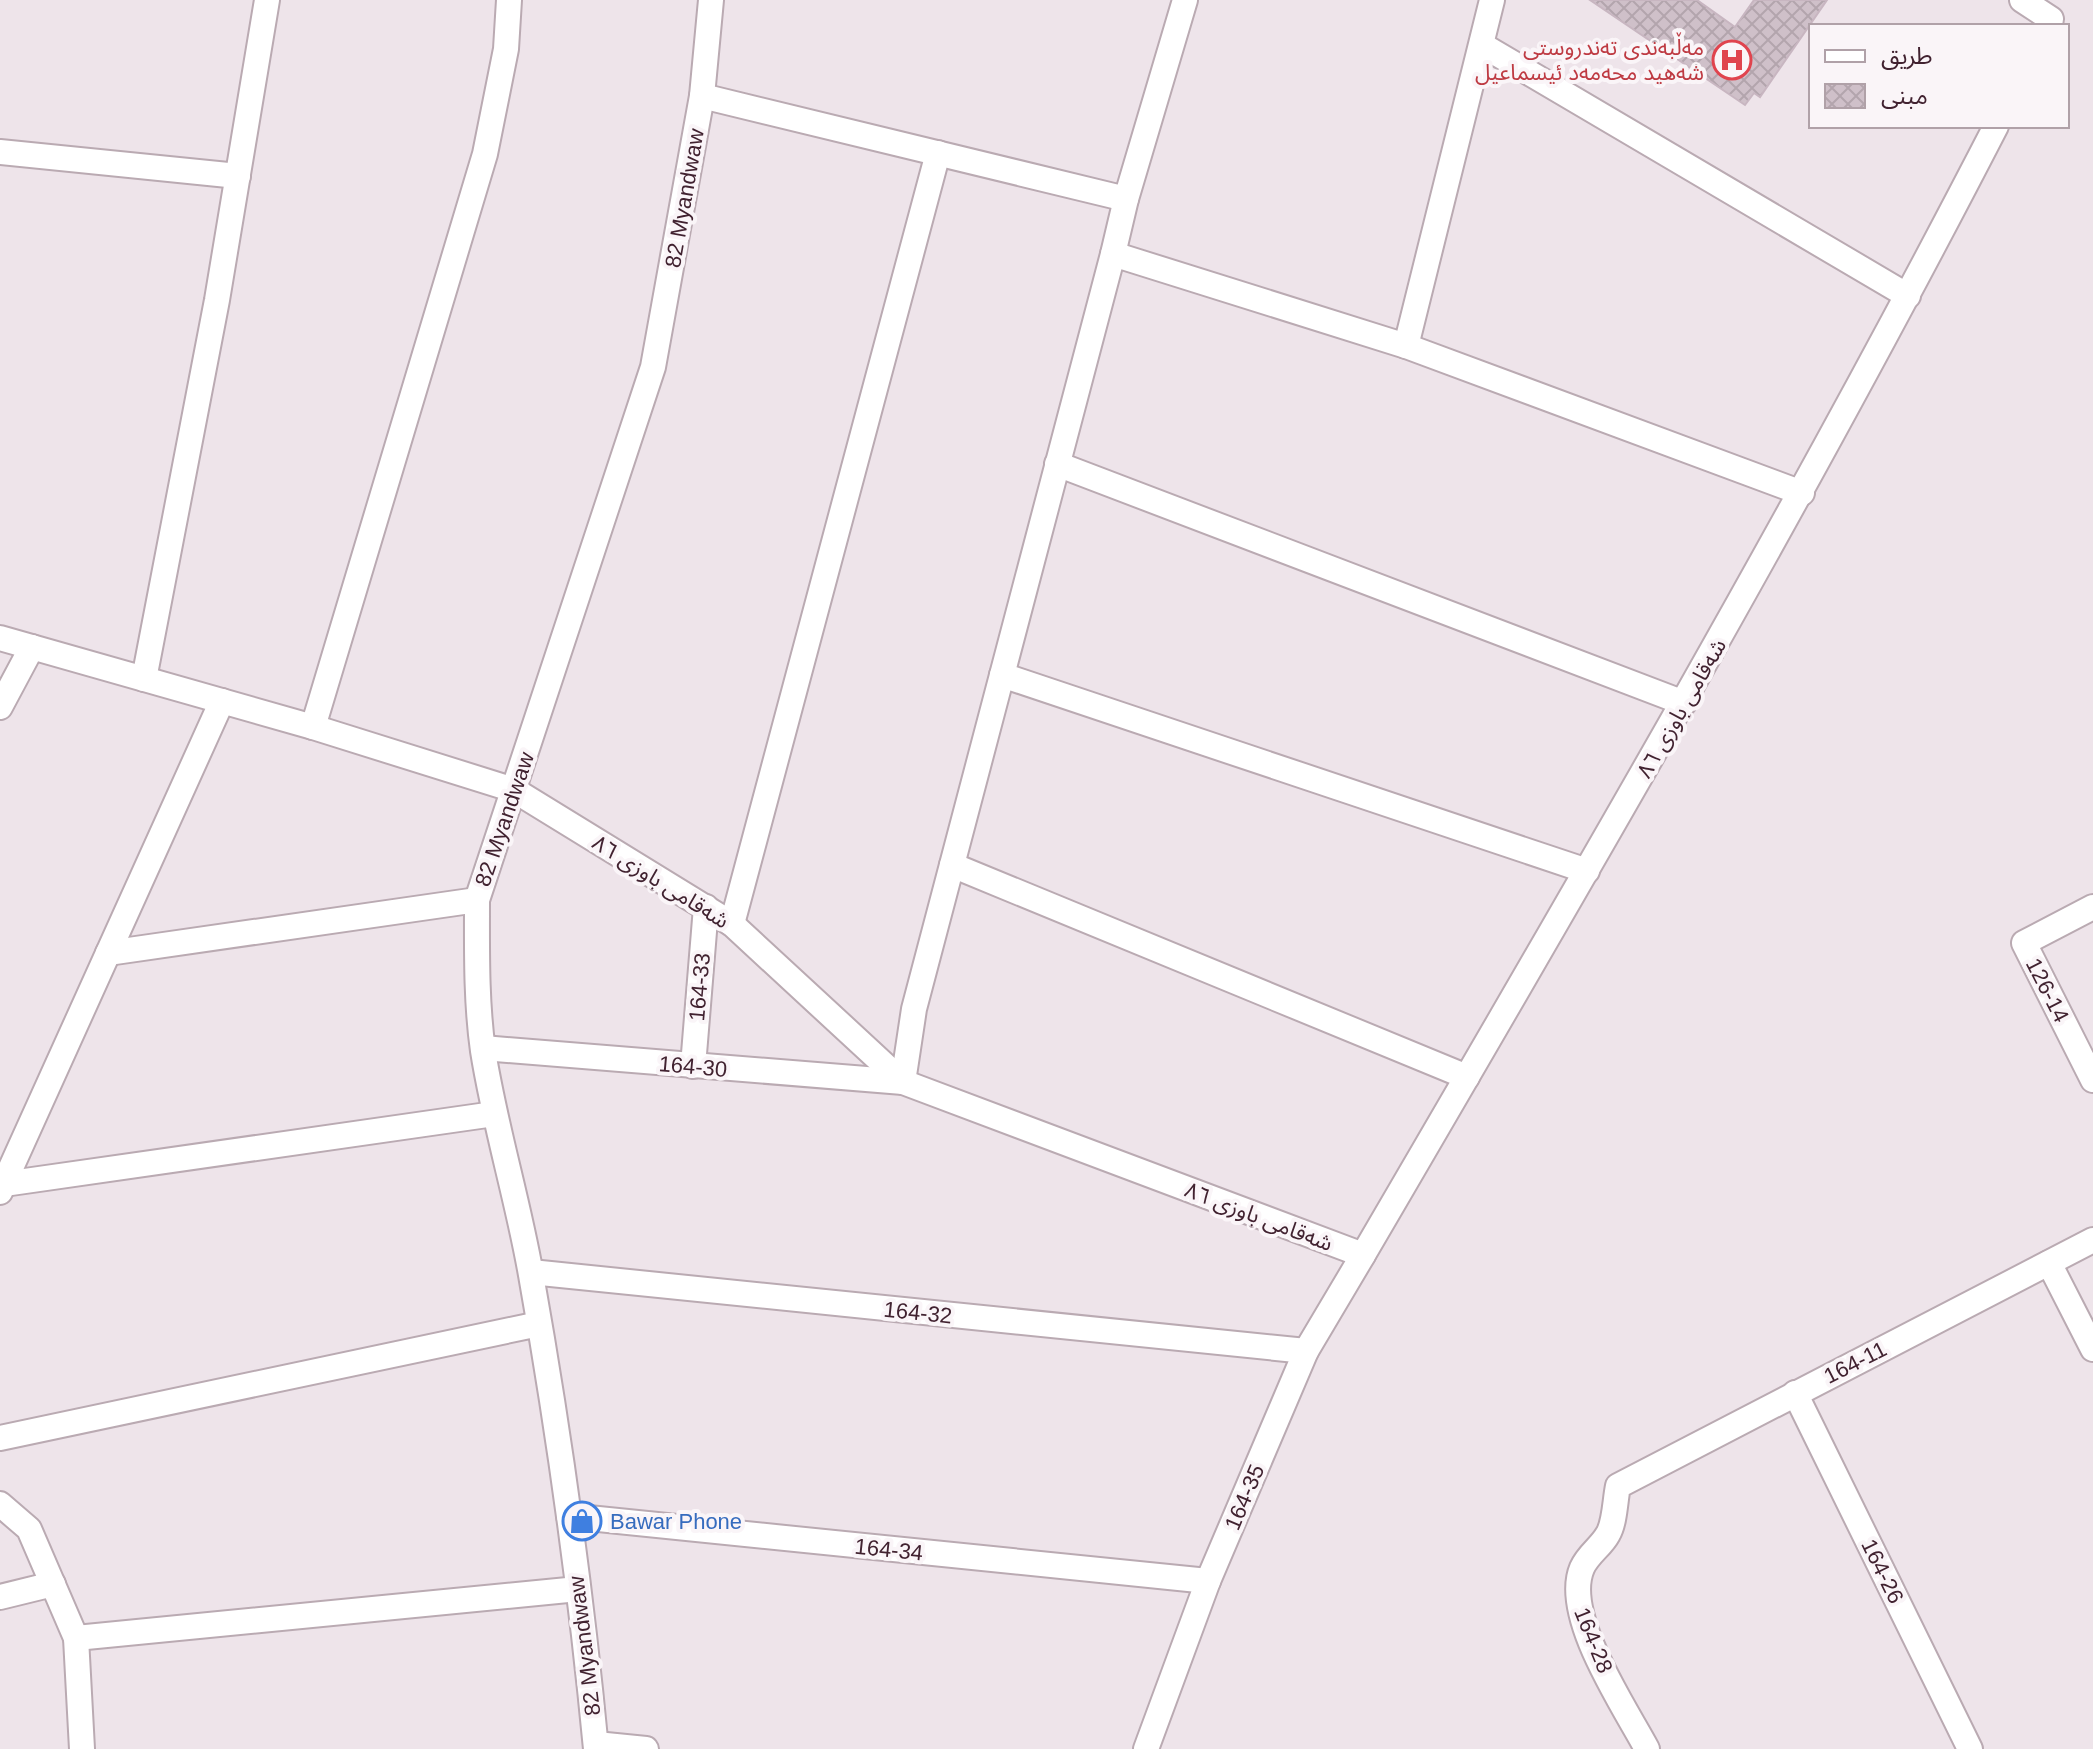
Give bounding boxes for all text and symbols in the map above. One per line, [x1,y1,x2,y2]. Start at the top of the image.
legend [1809,24,2069,128]
place label: مەڵبەندی تەندروستی شەهید محەمەد ئیسماعیل [1475,32,1704,85]
hospital icon: مەڵبەندی تەندروستی شەهید محەمەد ئیسماعیل [1711,39,1753,81]
text: طريق [1881,42,1933,71]
text: مبنى [1881,82,1928,109]
street label: 82 Myandwaw [660,127,709,270]
street label: شەقامی باوزی ٨٦ [1632,634,1732,783]
street label: 82 Myandwaw [470,749,539,890]
street label: شەقامی باوزی ٨٦ [587,829,734,934]
street label: 164-33 [684,952,715,1022]
street label: 126-14 [2021,954,2074,1026]
street label: 164-30 [658,1051,728,1082]
street label: شەقامی باوزی ٨٦ [1181,1177,1336,1257]
street label: 164-32 [883,1296,953,1329]
street label: 164-11 [1820,1336,1891,1389]
street label: 164-35 [1220,1461,1269,1534]
shop icon: Bawar Phone [561,1500,603,1542]
place label: Bawar Phone [610,1509,742,1534]
street label: 164-34 [854,1533,924,1566]
street label: 164-26 [1856,1535,1909,1607]
street label: 82 Myandwaw [564,1575,605,1717]
street label: 164-28 [1569,1604,1618,1677]

